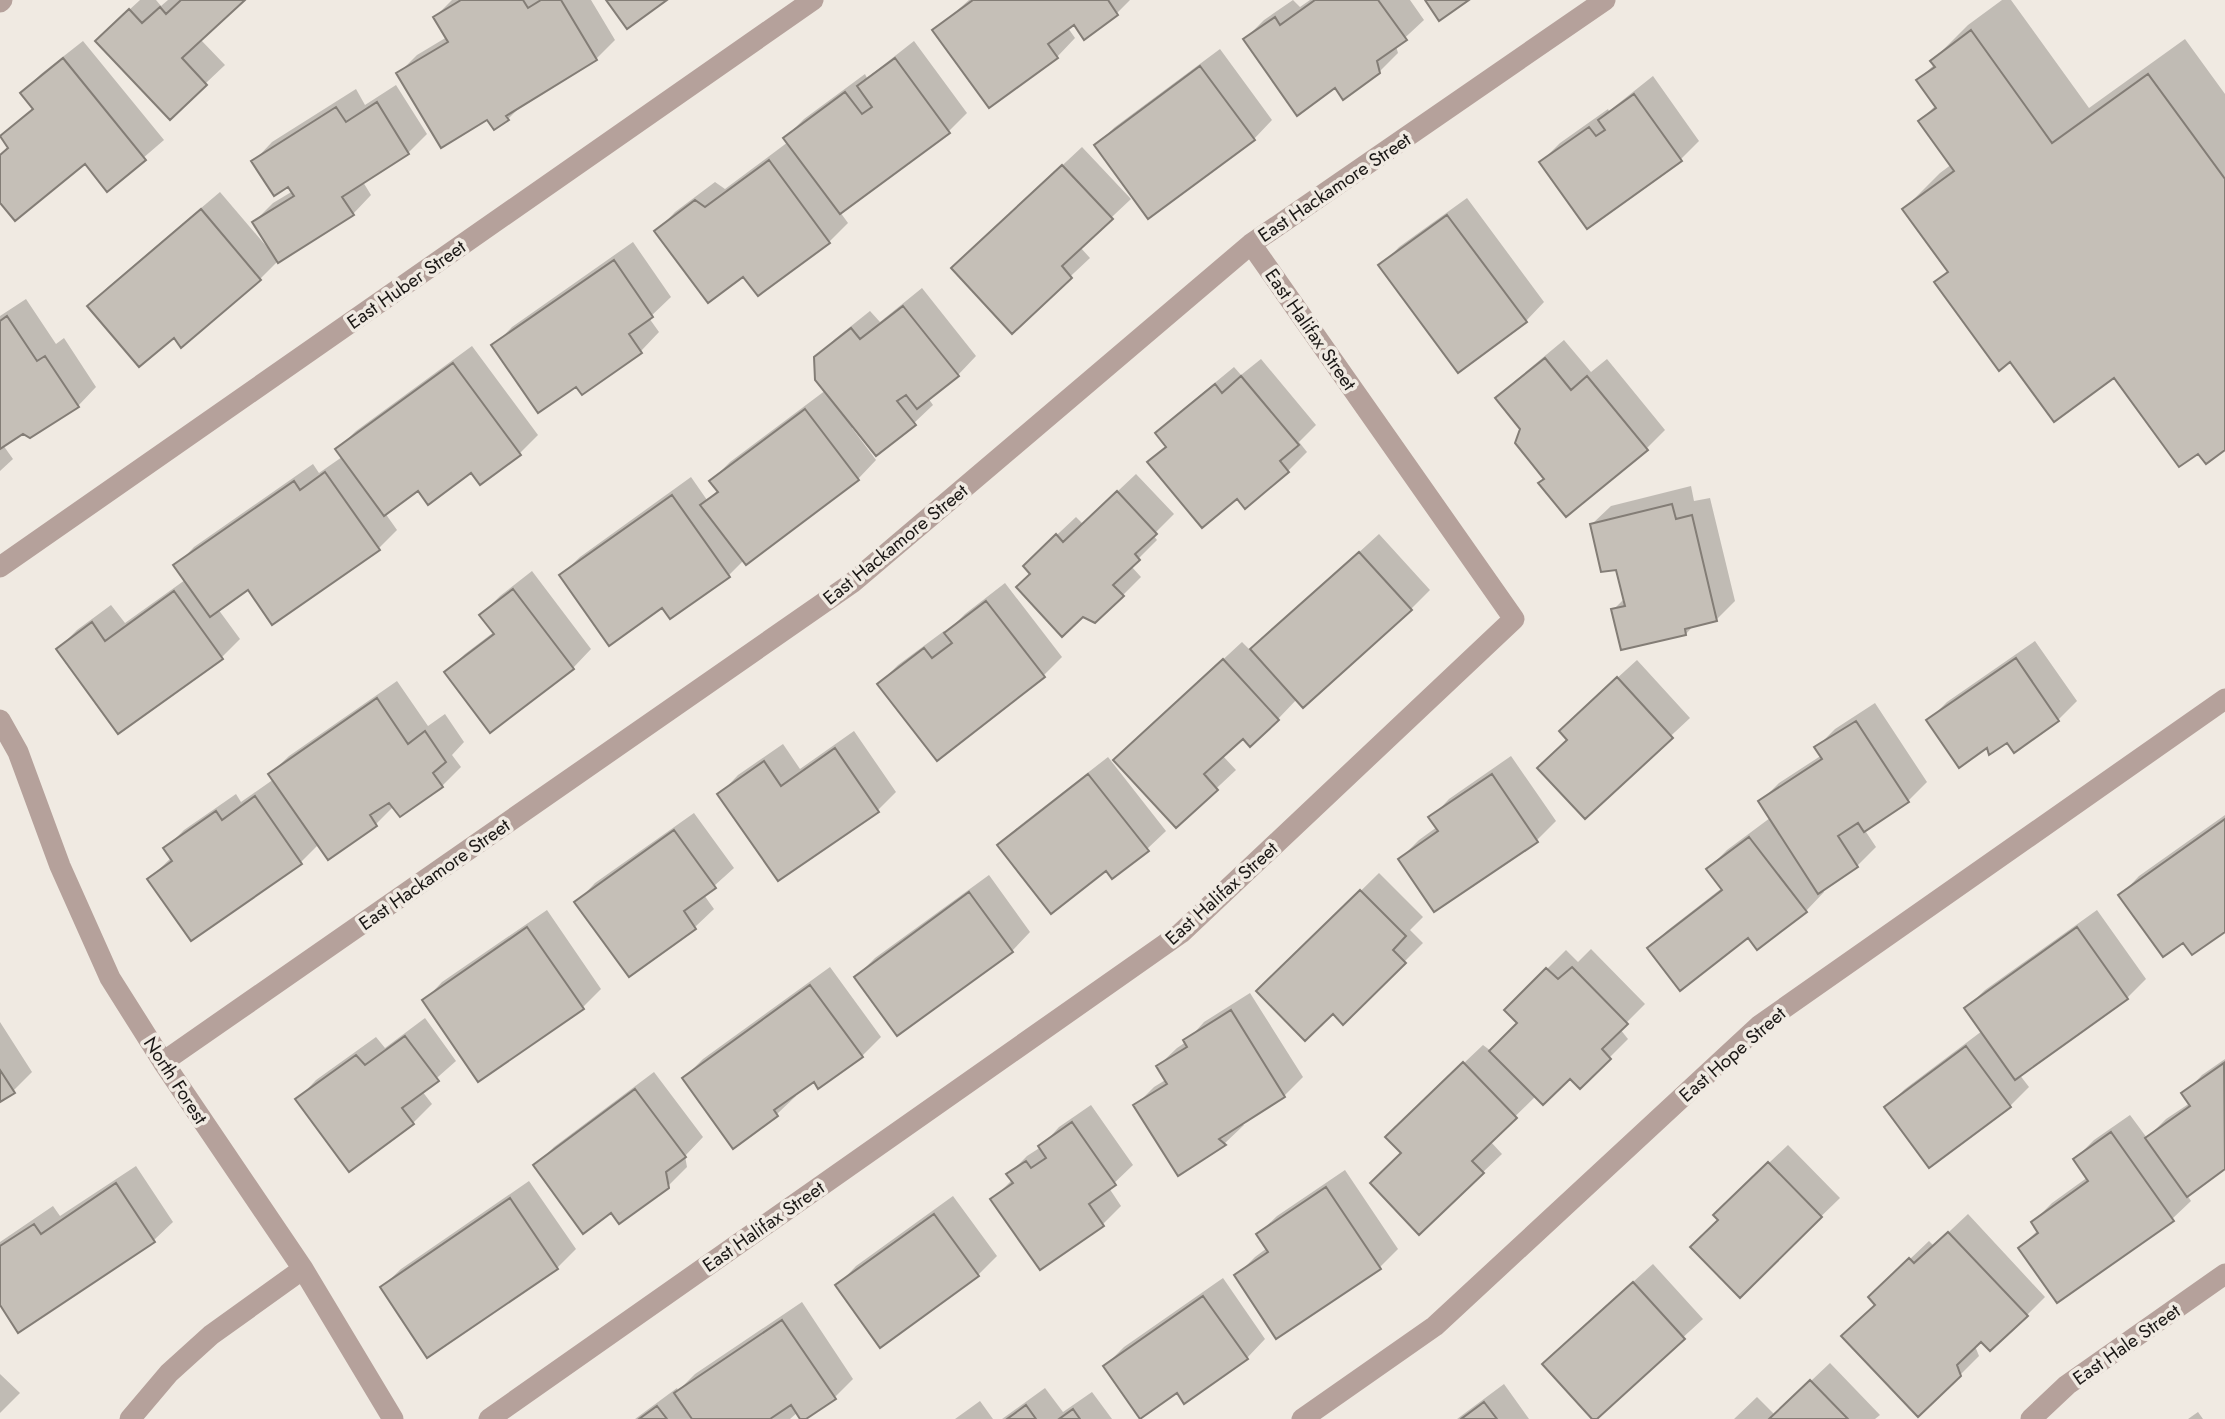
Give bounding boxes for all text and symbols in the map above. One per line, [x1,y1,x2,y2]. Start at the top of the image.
street label: East Hackamore Street [1253,126,1416,249]
street label: East Huber Street [342,233,471,335]
street label: East Halifax Street [1258,263,1363,396]
street label: East Hackamore Street [817,477,974,611]
street label: East Hackamore Street [353,812,516,937]
street label: East Halifax Street [1159,835,1284,951]
street label: East Hope Street [1673,1000,1792,1108]
street label: North Forest [137,1031,214,1130]
street label: East Halifax Street [697,1174,830,1279]
street label: East Hale Street [2067,1297,2186,1391]

